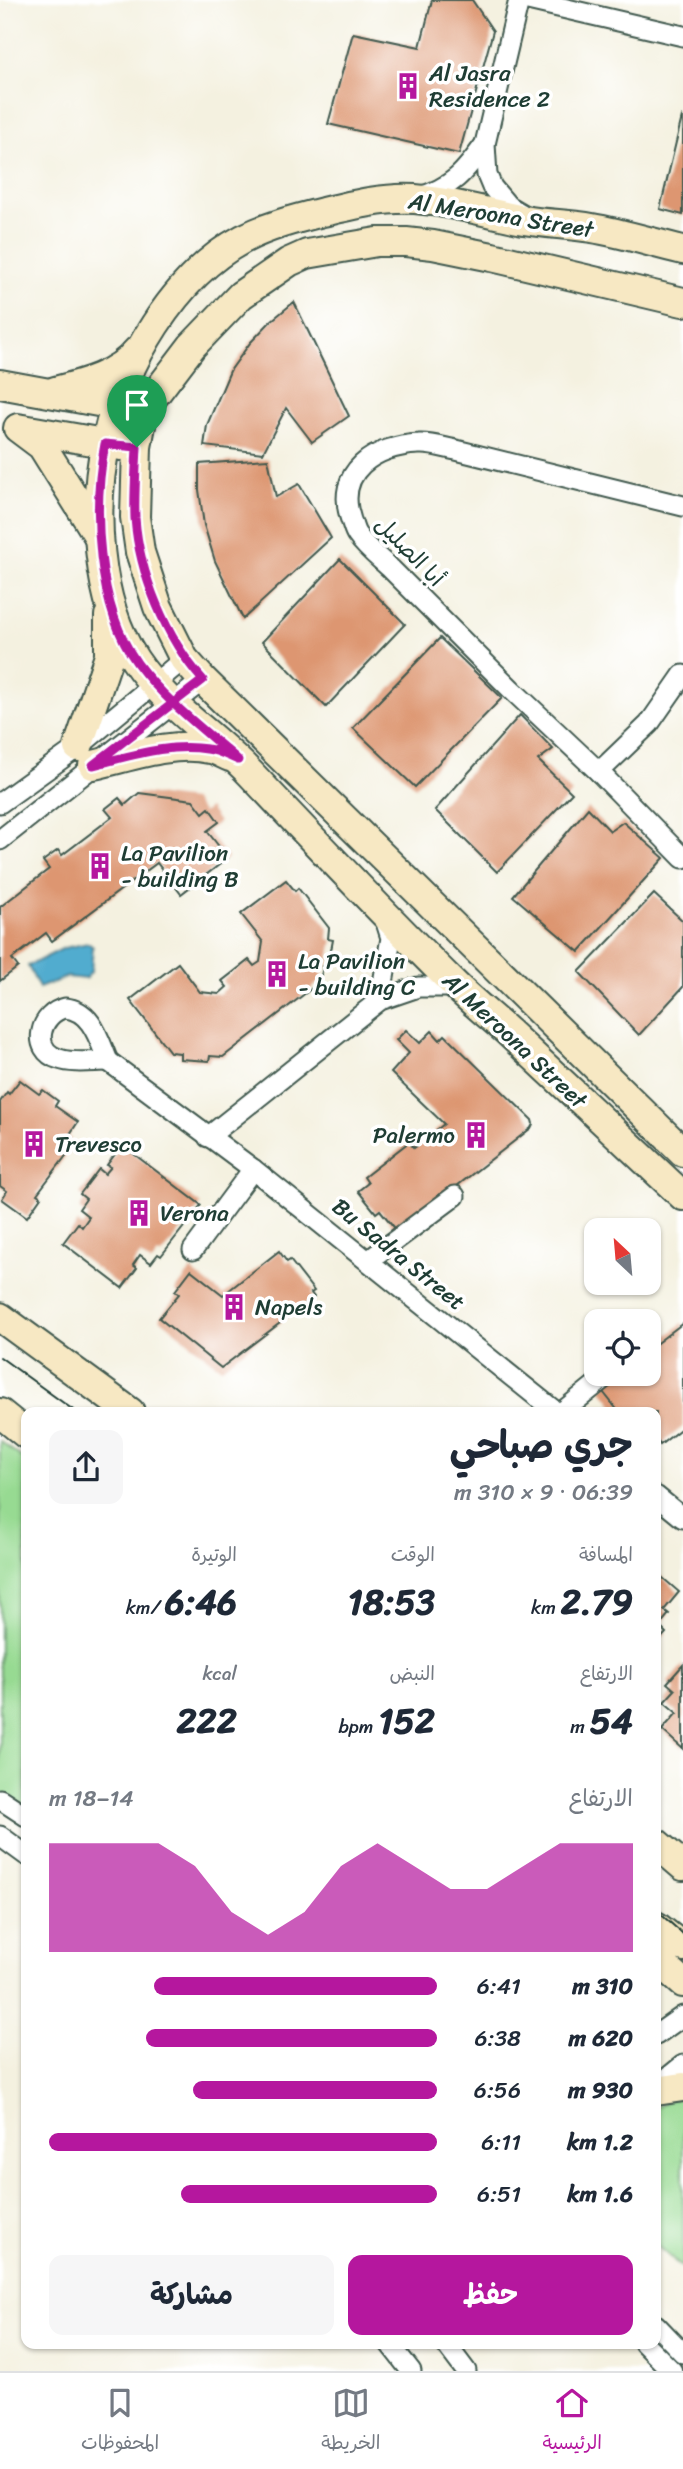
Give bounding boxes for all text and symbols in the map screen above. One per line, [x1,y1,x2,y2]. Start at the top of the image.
place label: Al Jasra Residence 2 [428,53,550,120]
building icon: Al Jasra Residence 2 [393,71,423,101]
street label: Al Meroona Street [404,180,598,251]
pin [107,375,167,447]
icon: arrive [118,386,156,424]
street label: أبا الصليل [364,506,455,597]
place label: La Pavilion - building B [121,833,238,900]
building icon: La Pavilion - building B [85,851,115,881]
place label: La Pavilion - building C [298,941,416,1008]
building icon: La Pavilion - building C [262,959,292,989]
street label: Al Meroona Street [432,961,598,1120]
place label: Palermo [373,1115,455,1156]
building icon: Palermo [461,1120,491,1150]
place label: Trevesco [55,1124,142,1165]
building icon: Trevesco [19,1129,49,1159]
street label: Bu Sadra Street [323,1187,475,1321]
place label: Verona [160,1193,229,1234]
building icon: Verona [124,1198,154,1228]
north arrow [584,1218,662,1295]
map controls [584,1218,661,1386]
place label: Napels [255,1287,323,1328]
building icon: Napels [219,1292,249,1322]
button: locate [584,1309,661,1386]
text: جري صباحي [450,1412,633,1479]
button: share [49,1430,123,1504]
text: 06:39 · 9 × 310 m [454,1472,633,1513]
text: الوتيرة [191,1538,237,1571]
text: الوقت [391,1538,435,1571]
text: المسافة [579,1538,633,1571]
text: 6:46 [165,1571,237,1633]
text: 18:53 [348,1571,435,1633]
text: 2.79 [561,1571,633,1633]
text: /km [126,1591,165,1624]
text: km [531,1591,561,1624]
text: kcal [202,1657,237,1690]
text: النبض [390,1657,435,1690]
text: الارتفاع [580,1657,633,1690]
text: 222 [176,1690,237,1752]
text: 152 [378,1690,435,1752]
text: 54 [590,1690,633,1752]
text: bpm [338,1710,378,1743]
text: m [570,1710,590,1743]
text: 14–18 m [49,1778,134,1819]
text: الارتفاع [569,1778,633,1819]
text: 6:41 [477,1966,521,2007]
text: 310 m [572,1966,633,2007]
text: 6:38 [474,2018,521,2059]
text: 620 m [568,2018,633,2059]
text: 6:56 [474,2070,521,2111]
text: 930 m [568,2070,633,2111]
text: 6:11 [481,2122,521,2163]
text: 1.2 km [567,2122,633,2163]
text: 6:51 [477,2174,521,2215]
text: 1.6 km [567,2174,633,2215]
button: مشاركة [49,2255,334,2335]
button: حفظ [348,2255,633,2335]
tab: المحفوظات [81,2384,159,2459]
tab: الخريطة [321,2384,380,2459]
tab: الرئيسية [542,2384,602,2459]

